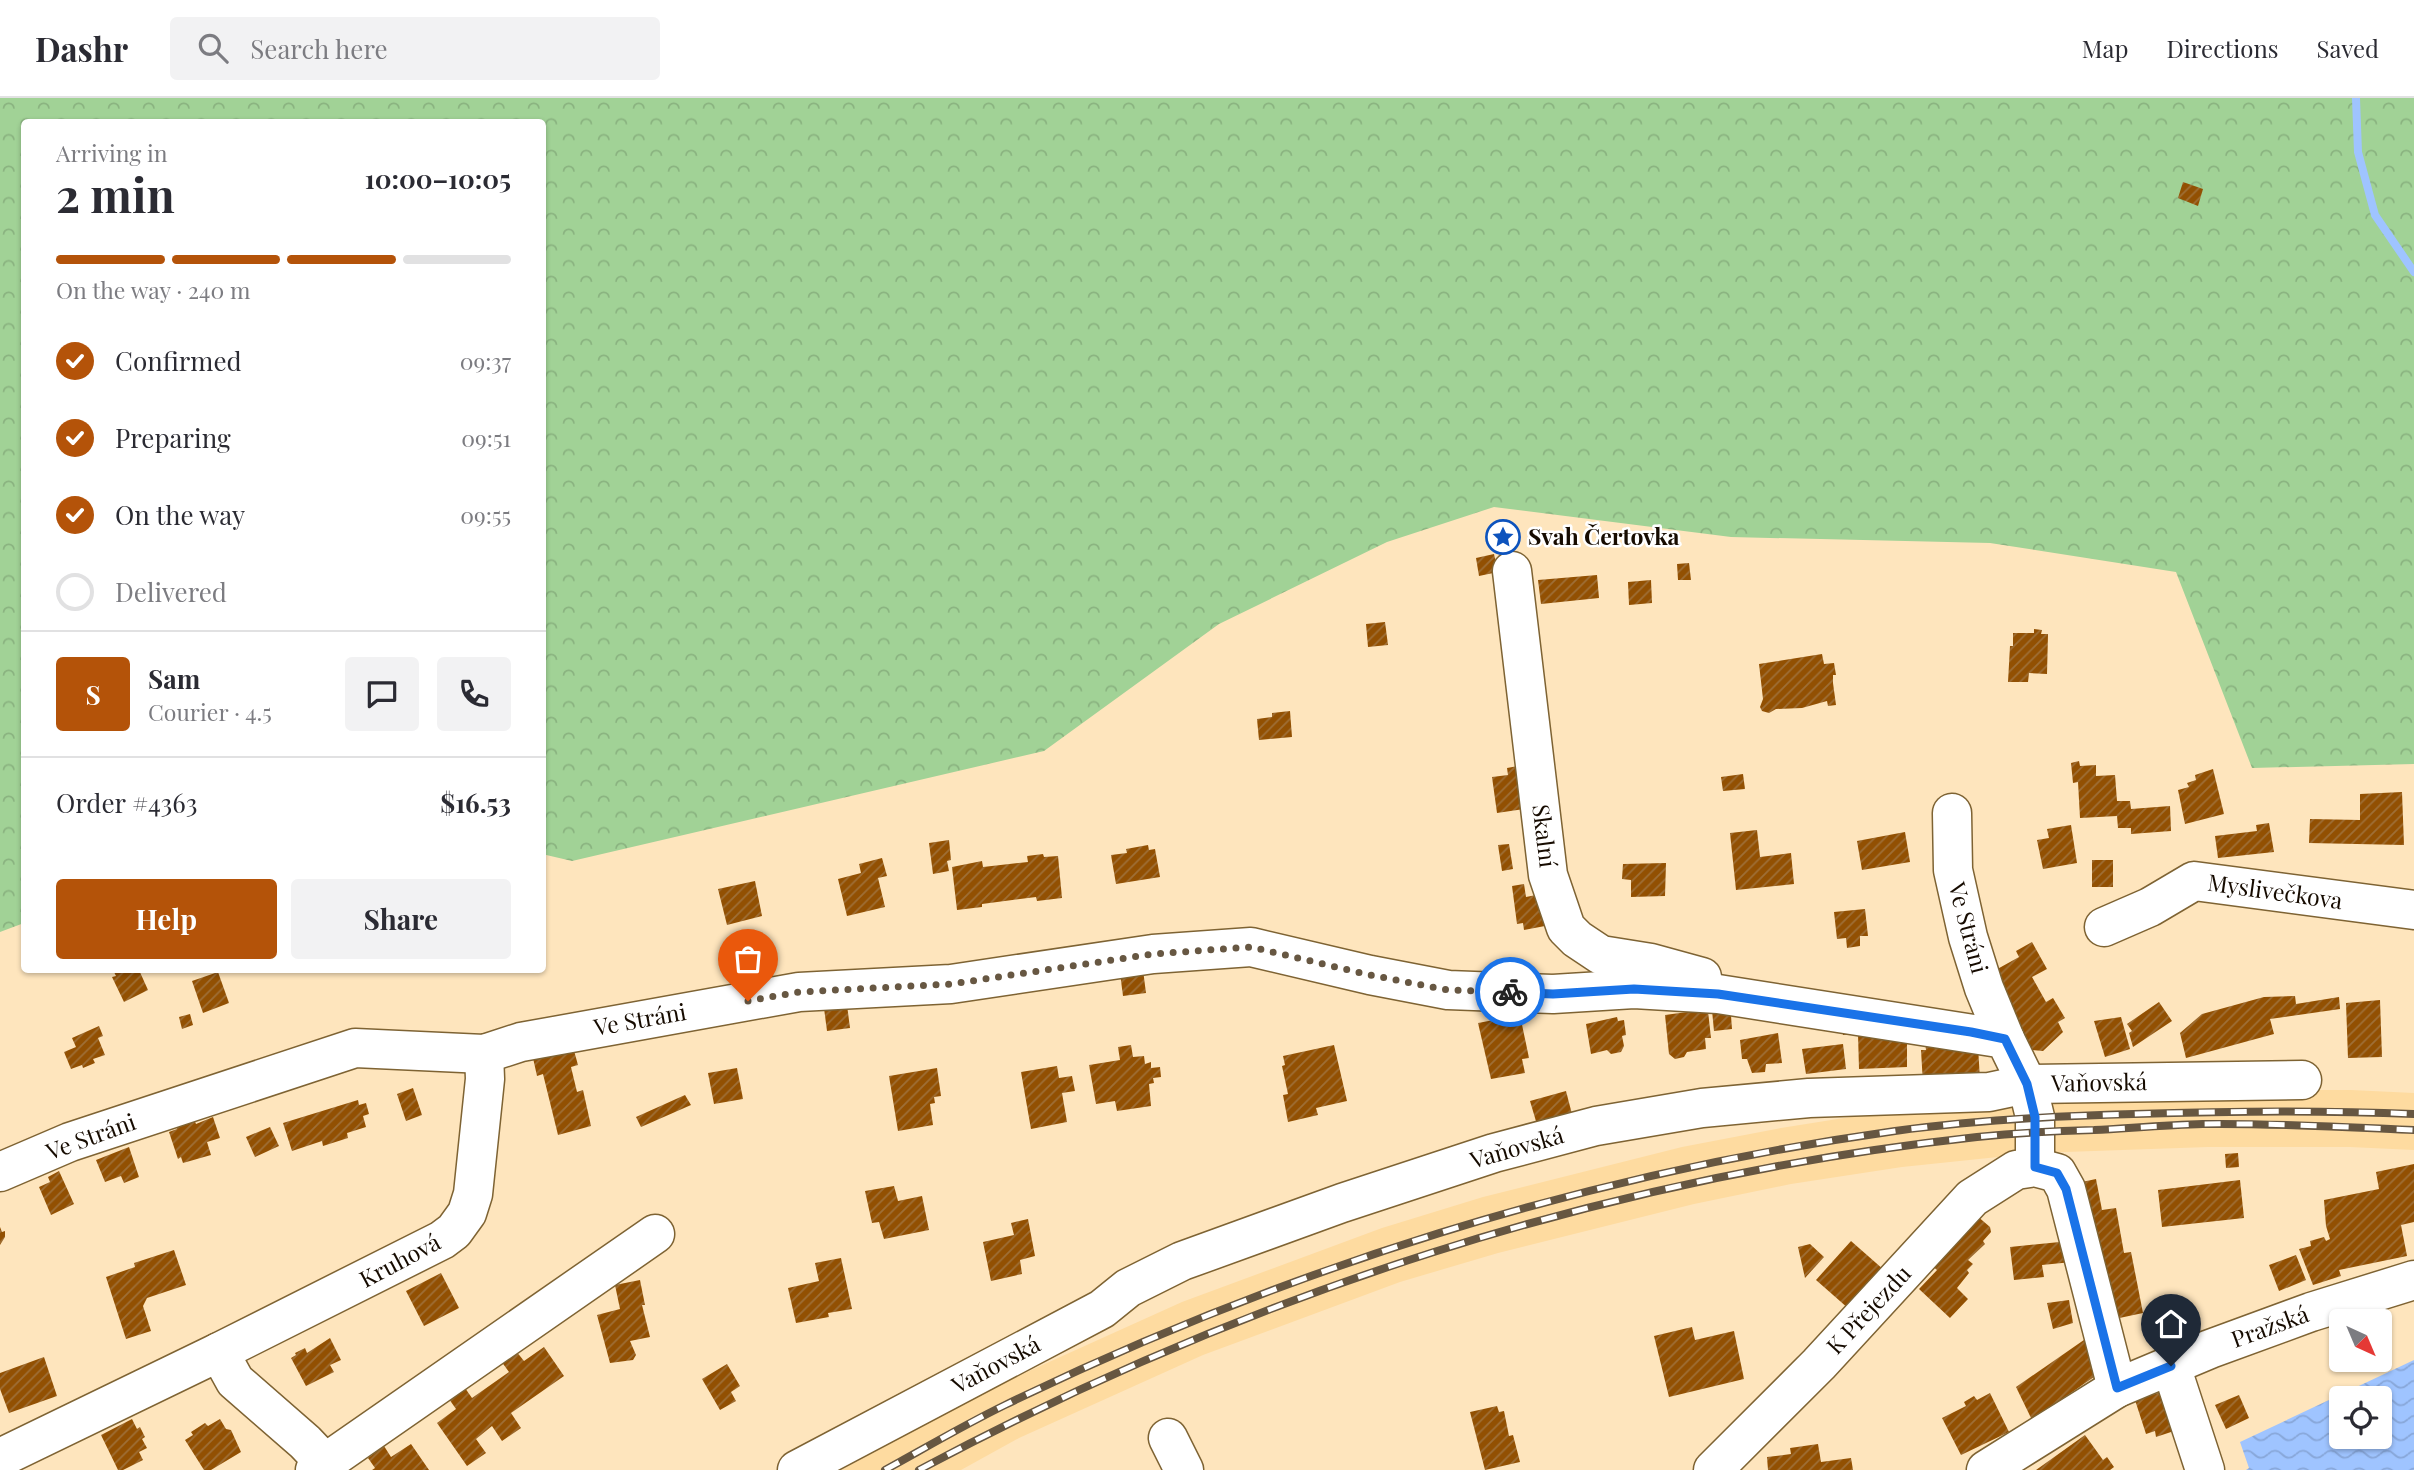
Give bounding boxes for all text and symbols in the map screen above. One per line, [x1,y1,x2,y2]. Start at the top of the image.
search box [170,17,660,80]
text: Dashr [35,26,128,70]
icon: search [194,29,232,67]
text: Search here [250,31,388,66]
text: Map [2082,32,2128,64]
text: Directions [2166,32,2279,64]
text: Saved [2317,32,2379,64]
text: Arriving in [56,137,168,168]
text: 10:00–10:05 [365,161,511,196]
text: 2 min [56,163,175,225]
text: On the way · 240 m [56,274,250,305]
icon: check [56,342,94,380]
text: Confirmed [115,343,242,378]
text: 09:37 [460,345,511,376]
icon: check [56,419,94,457]
text: Preparing [115,420,231,455]
text: 09:51 [461,422,511,453]
icon: check [56,496,94,534]
text: On the way [115,497,245,532]
text: 09:55 [460,499,511,530]
place icon: Svah Čertovka [1484,518,1522,556]
place label: Svah Čertovka [1528,520,1680,551]
text: Delivered [115,574,227,609]
button: chat [345,657,419,731]
button: phone [437,657,511,731]
text: Sam [148,661,200,696]
text: S [85,677,101,712]
text: Courier · 4.5 [148,696,272,727]
text: Order #4363 [56,785,197,820]
text: $16.53 [440,785,511,820]
street label: Skalní [1526,802,1565,869]
street label: Myslivečkova [2206,866,2345,915]
street label: Ve Stráni [1942,878,1997,977]
button: Help [56,879,277,959]
button: Share [291,879,511,959]
pin [718,929,778,1001]
icon: bag [729,940,767,978]
courier [1475,957,1545,1027]
icon: bike [1491,973,1529,1011]
street label: Ve Stráni [590,995,689,1042]
street label: Vaňovská [2050,1065,2148,1098]
street label: Ve Stráni [40,1105,140,1166]
street label: Vaňovská [1465,1118,1567,1175]
street label: Kruhová [354,1225,446,1294]
street label: K Přejezdu [1819,1258,1917,1360]
pin [2141,1294,2201,1366]
street label: Pražská [2226,1297,2313,1354]
icon: home [2152,1305,2190,1343]
north arrow [2329,1309,2392,1372]
map controls [2329,1309,2392,1449]
street label: Vaňovská [945,1327,1045,1400]
button: locate [2329,1386,2392,1449]

